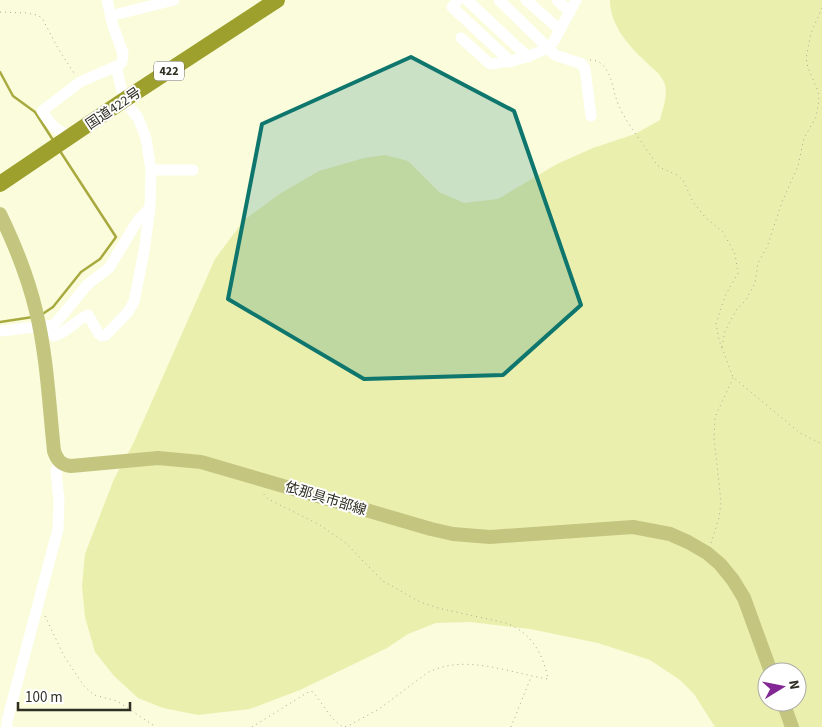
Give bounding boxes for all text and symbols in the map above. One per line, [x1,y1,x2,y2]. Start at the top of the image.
road number: 422 [154,61,184,80]
street label: 国道422号 [82,83,145,135]
street label: 依那具市部線 [282,477,369,521]
north arrow [757,662,807,712]
text: N [783,679,804,691]
scale bar [18,680,130,712]
text: 100 m [25,687,63,708]

